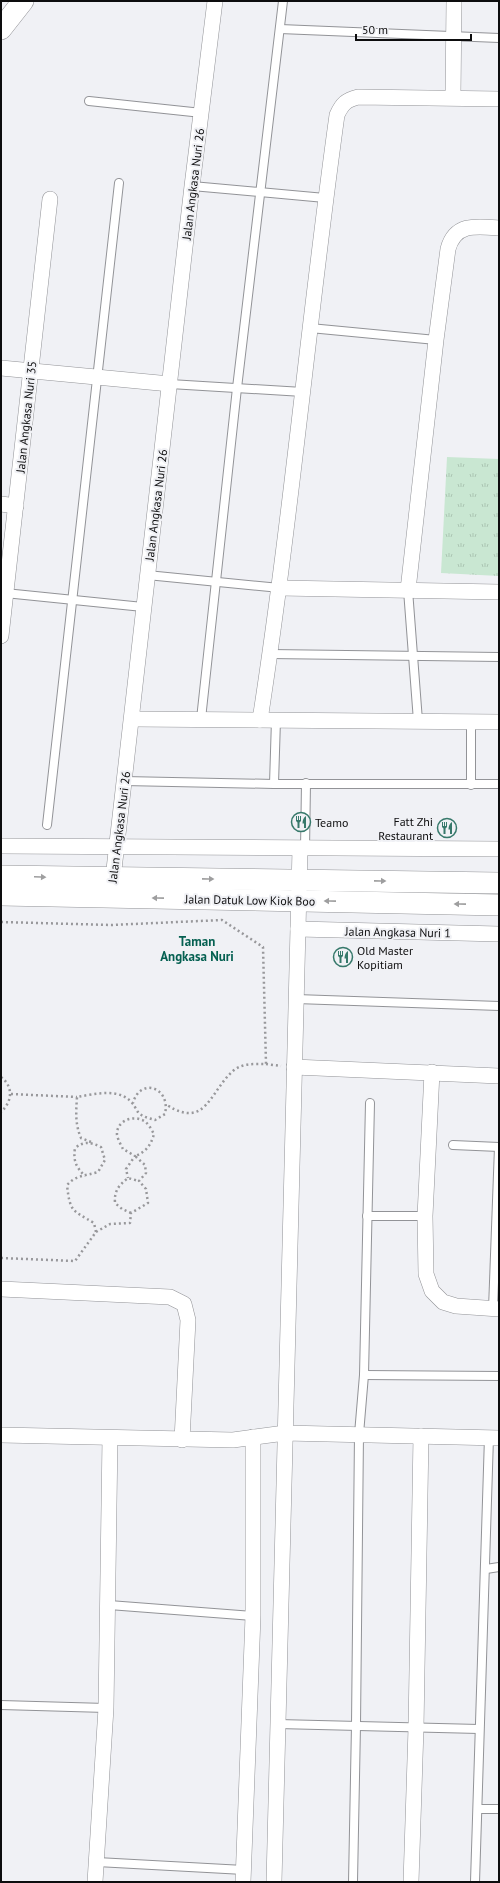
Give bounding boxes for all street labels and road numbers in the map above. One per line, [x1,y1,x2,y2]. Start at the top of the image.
street label: Jalan Angkasa Nuri 26 [179,127,207,242]
street label: Jalan Angkasa Nuri 35 [13,360,39,475]
street label: Jalan Angkasa Nuri 26 [142,448,170,563]
street label: Jalan Angkasa Nuri 26 [105,770,133,885]
street label: Jalan Datuk Low Kiok Boo [184,891,315,909]
street label: Jalan Angkasa Nuri 1 [344,924,451,940]

